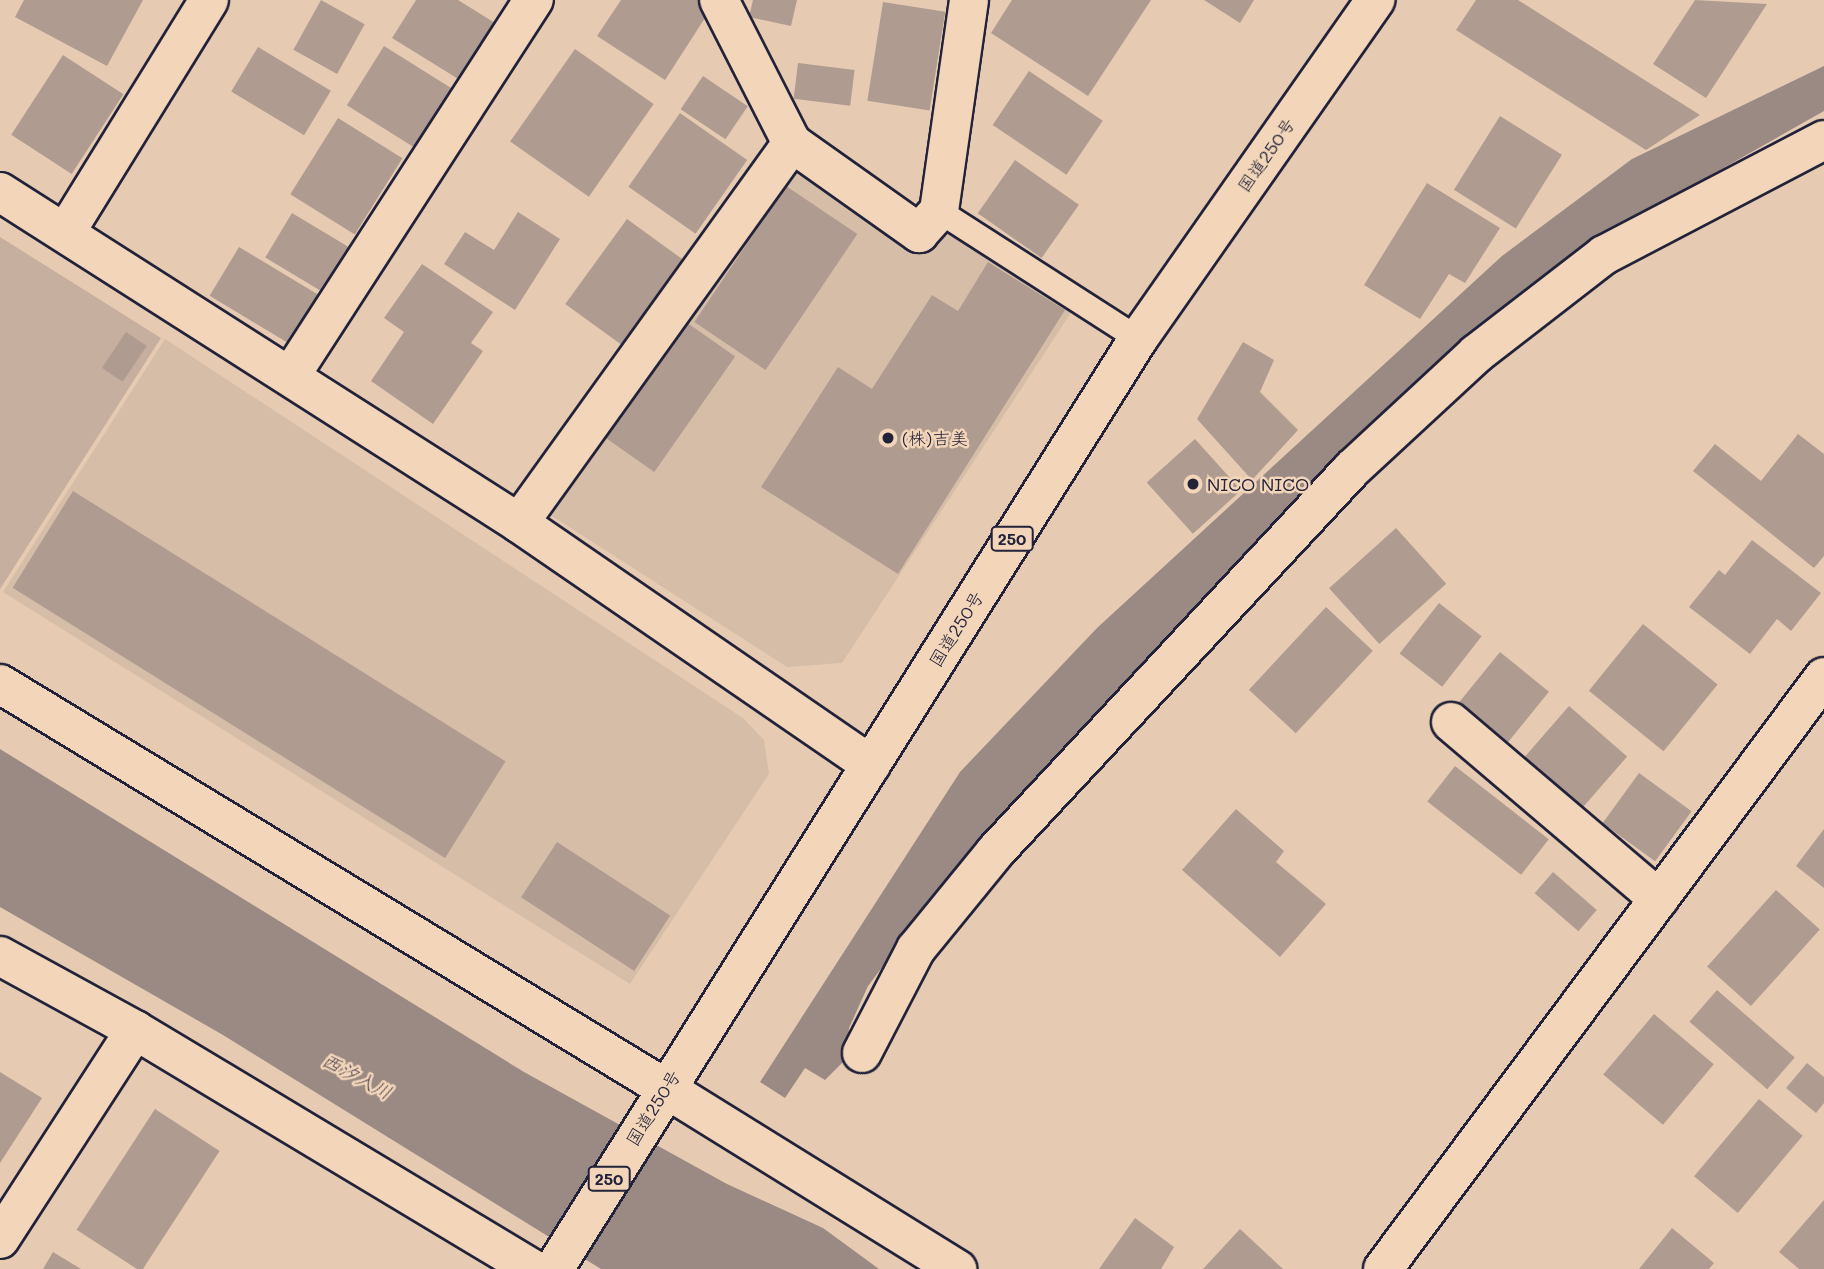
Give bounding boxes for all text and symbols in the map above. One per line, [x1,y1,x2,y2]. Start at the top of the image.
street label: 国道250号 [1233,114,1299,196]
place label: (株)吉美 [902,427,968,449]
marker: (株)吉美 [880,430,896,446]
place label: NICO NICO [1207,473,1309,495]
marker: NICO NICO [1185,476,1201,492]
road number: 250 [989,526,1035,552]
street label: 国道250号 [924,587,988,671]
water label: 西汐入川 [318,1048,396,1104]
street label: 国道250号 [621,1066,685,1150]
road number: 250 [586,1166,632,1191]

